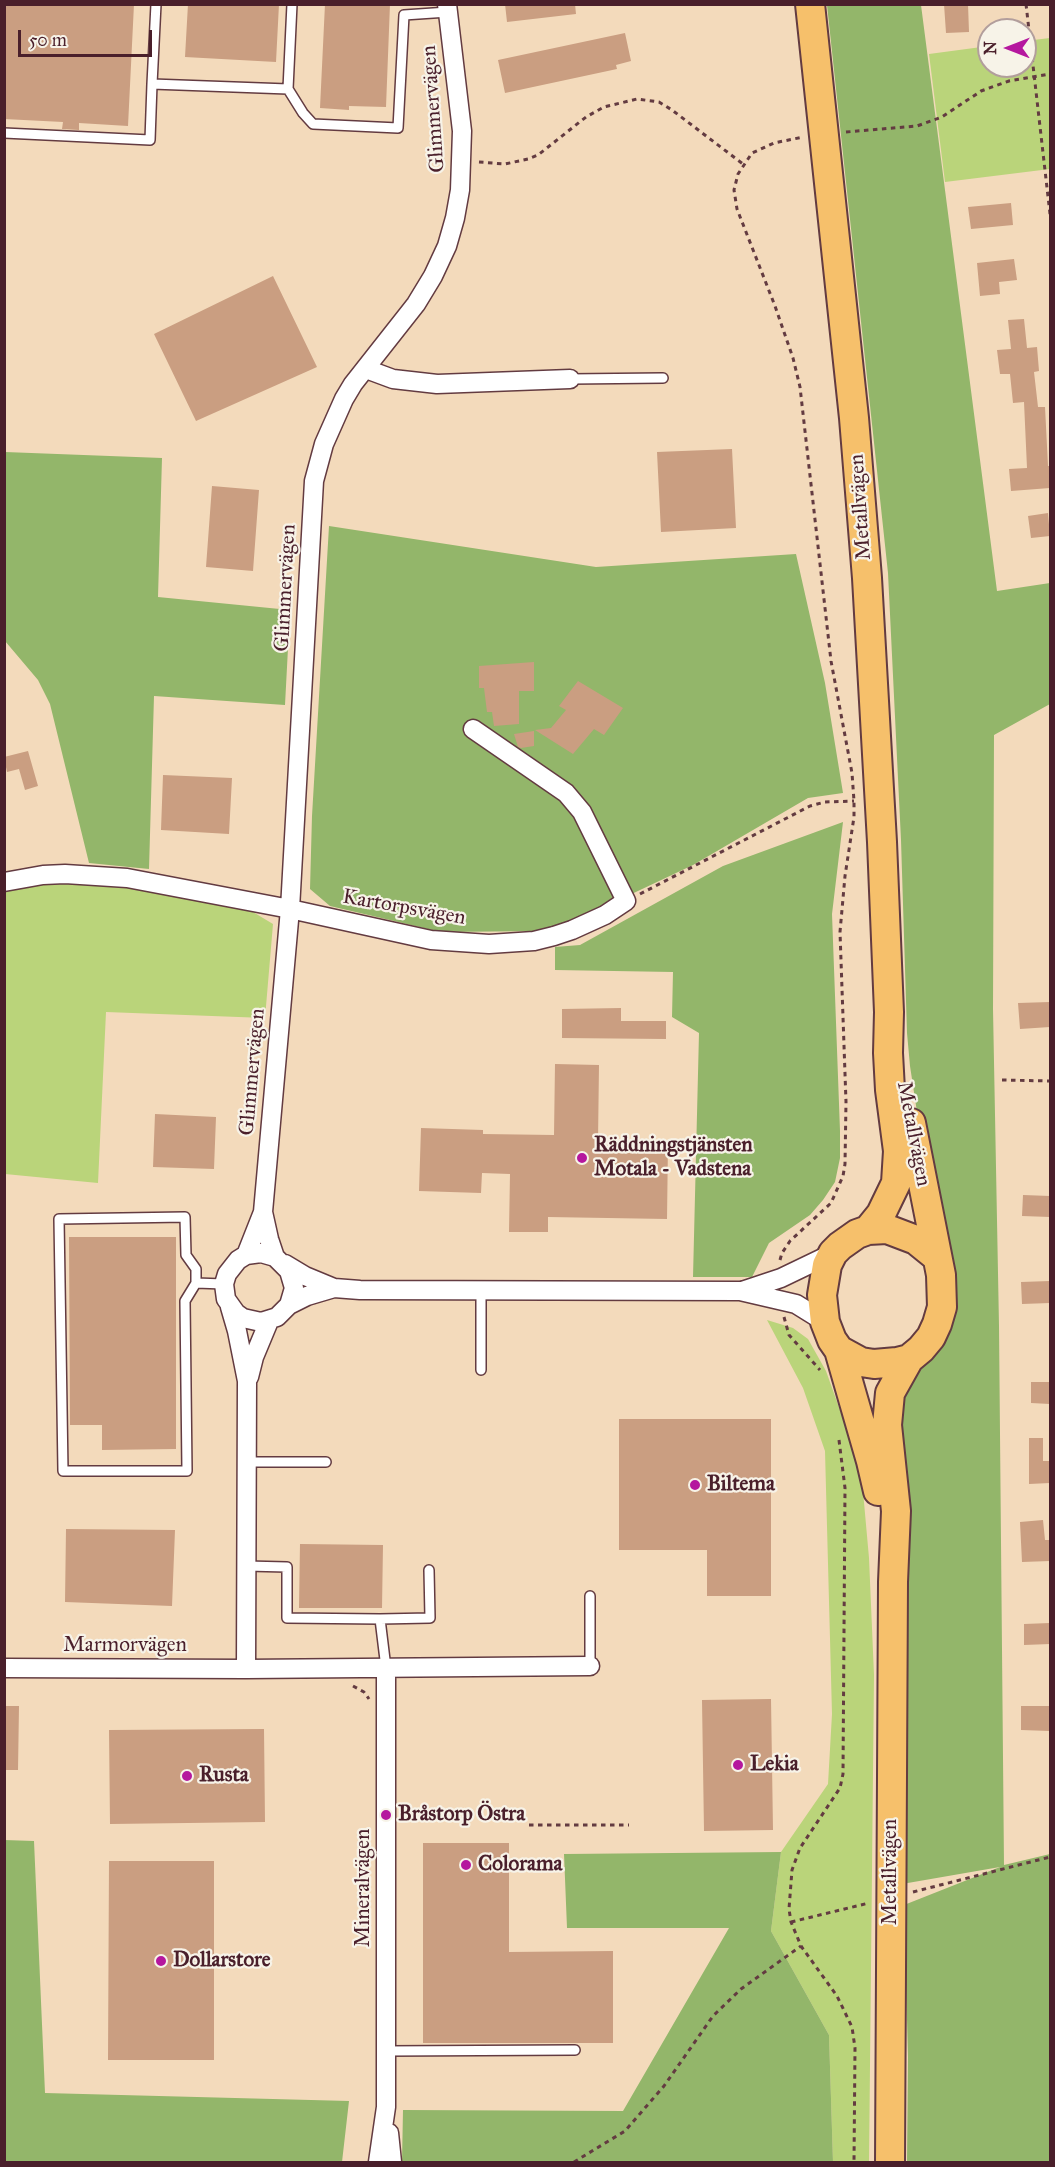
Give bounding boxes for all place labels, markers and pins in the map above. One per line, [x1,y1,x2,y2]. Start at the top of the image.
place label: Räddningstjänsten Motala - Vadstena [594,1133,753,1183]
marker: Räddningstjänsten Motala - Vadstena [575,1151,589,1165]
place label: Biltema [707,1472,775,1498]
marker: Biltema [688,1478,702,1492]
place label: Lekia [750,1752,799,1778]
marker: Lekia [731,1758,745,1772]
place label: Rusta [199,1763,249,1789]
marker: Rusta [180,1769,194,1783]
place label: Bråstorp Östra [398,1802,525,1828]
marker: Bråstorp Östra [379,1808,393,1822]
place label: Colorama [478,1852,562,1878]
marker: Colorama [459,1858,473,1872]
place label: Dollarstore [173,1948,271,1974]
marker: Dollarstore [154,1954,168,1968]

